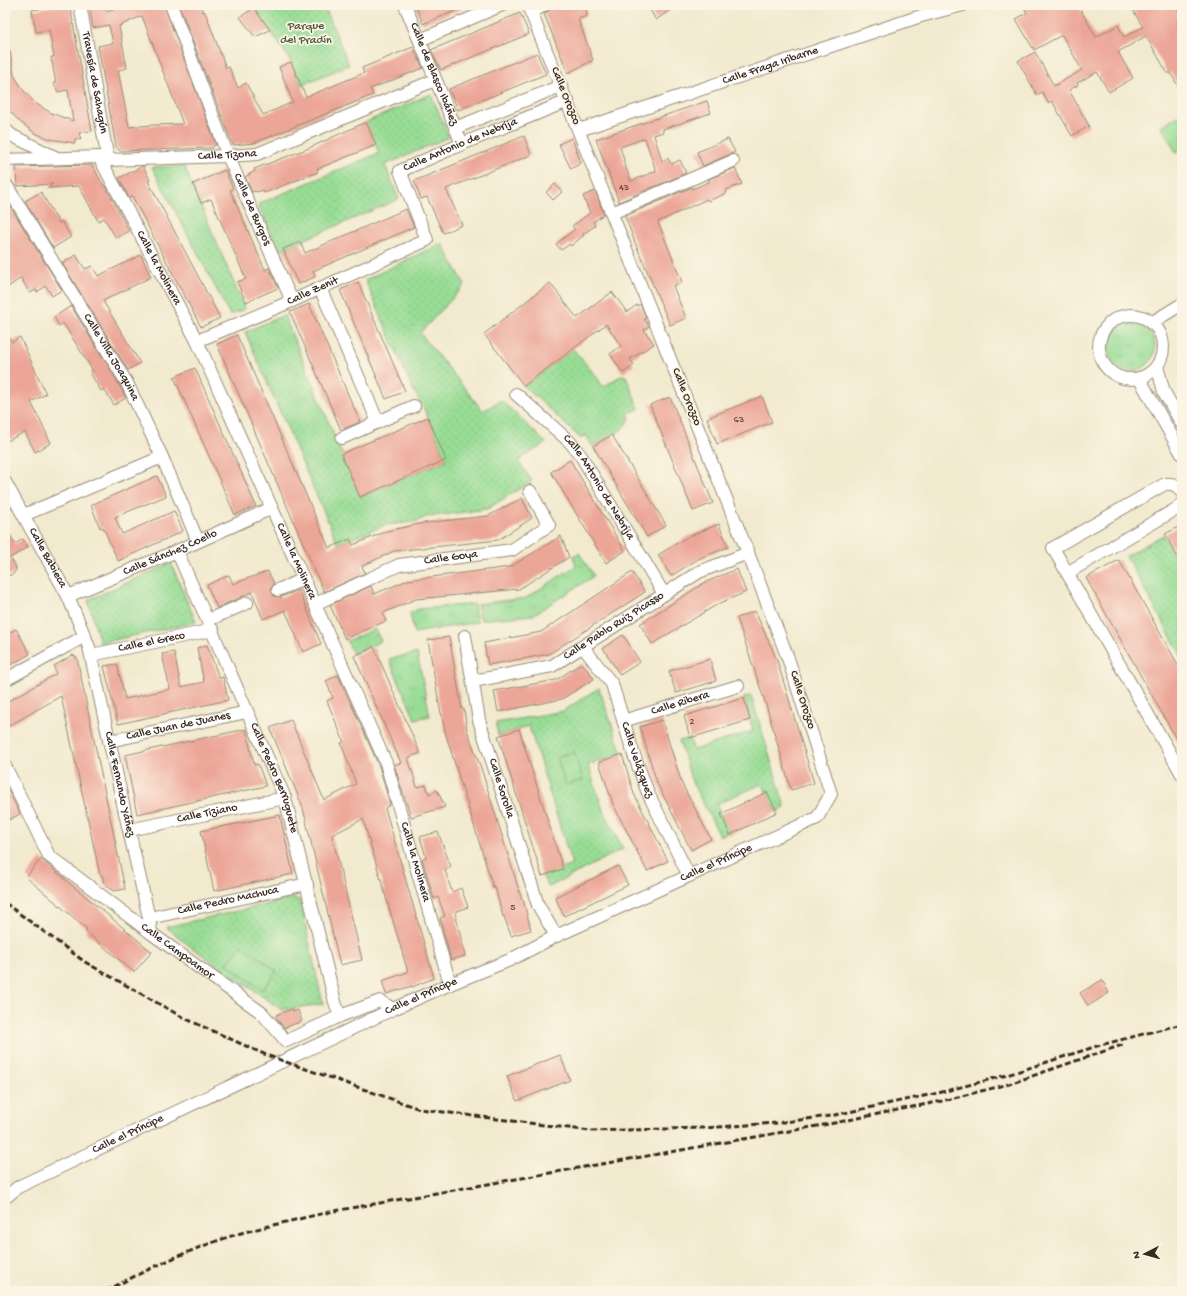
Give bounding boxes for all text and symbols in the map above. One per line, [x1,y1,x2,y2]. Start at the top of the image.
park label: Parque del Pradín [280,20,332,48]
street label: Calle de Blasco Ibáñez [406,21,461,128]
street label: Travesía de Sahagún [78,30,110,135]
street label: Calle Fraga Iribarne [721,43,821,89]
street label: Calle Orozco [547,65,583,127]
street label: Calle Antonio de Nebrija [401,115,520,176]
street label: Calle Tizona [198,147,257,164]
street label: Calle de Burgos [230,171,274,248]
house number: 43 [619,182,629,194]
street label: Calle la Molinera [133,229,184,308]
street label: Calle Zenit [285,273,342,309]
street label: Calle Villa Joaquina [80,311,142,404]
street label: Calle Orozco [668,366,704,428]
house number: 63 [734,414,744,426]
street label: Calle Antonio de Nebrija [560,432,637,543]
street label: Calle la Molinera [273,521,319,602]
street label: Calle Babieca [25,526,69,591]
street label: Calle Sánchez Coello [121,527,220,579]
street label: Calle Goya [423,548,479,569]
street label: Calle Pablo Ruiz Picasso [561,589,667,664]
street label: Calle el Greco [117,629,186,656]
street label: Calle Orozco [786,669,818,731]
street label: Calle Ribera [650,688,711,719]
street label: Calle Juan de Juanes [125,709,232,744]
house number: 2 [690,716,695,728]
street label: Calle Velázquez [617,720,657,801]
street label: Calle Pedro Berruguete [246,721,301,835]
street label: Calle Fernando Yáñez [101,730,137,839]
street label: Calle Sorolla [485,757,517,820]
street label: Calle Tiziano [176,801,239,827]
street label: Calle la Molinera [397,821,433,904]
street label: Calle el Príncipe [678,841,755,886]
street label: Calle Pedro Machuca [177,883,280,919]
house number: 5 [510,902,516,914]
street label: Calle Campoamor [138,920,218,984]
street label: Calle el Príncipe [383,975,460,1019]
street label: Calle el Príncipe [90,1111,167,1158]
north arrow [1125,1234,1165,1274]
text: N [1131,1251,1143,1259]

